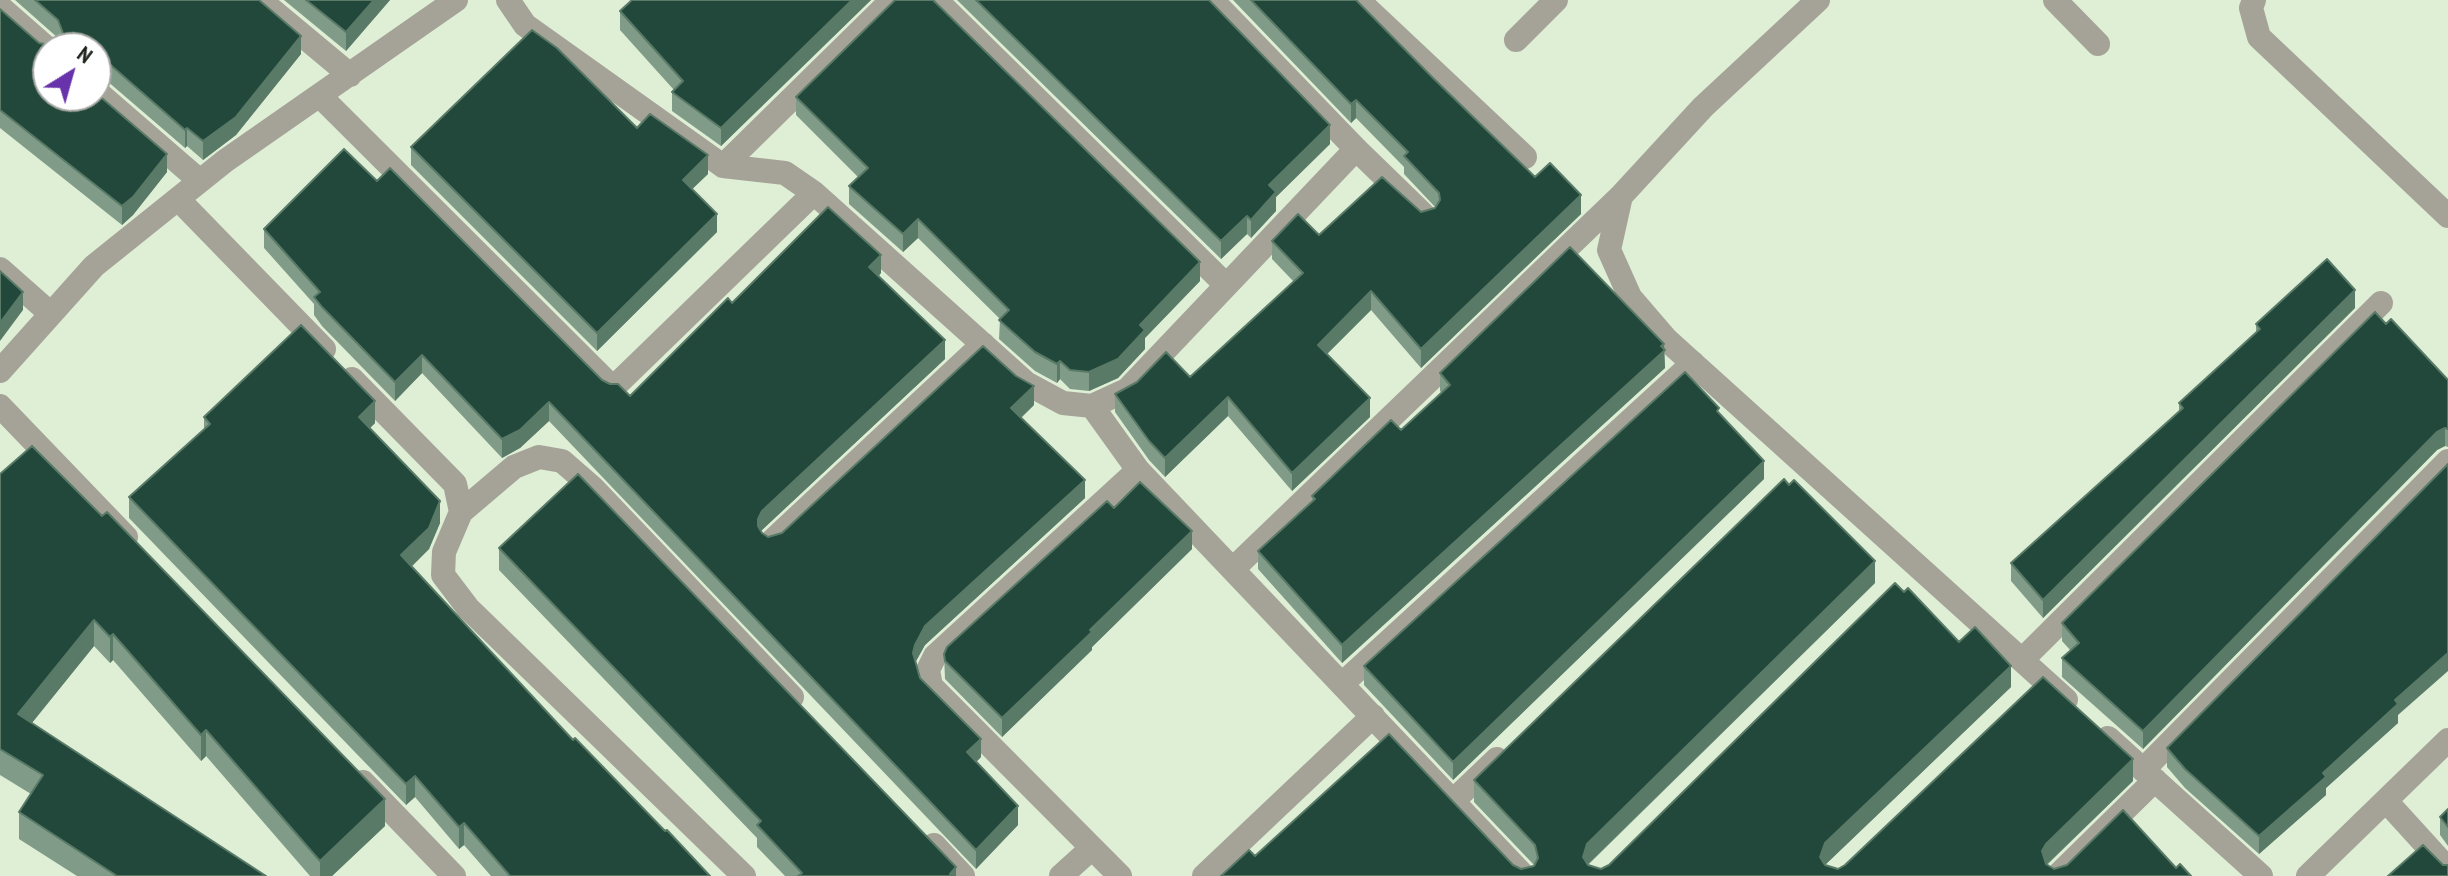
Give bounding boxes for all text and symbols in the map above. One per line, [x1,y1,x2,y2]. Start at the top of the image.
north arrow [32,32,112,112]
text: N [72,40,98,69]

